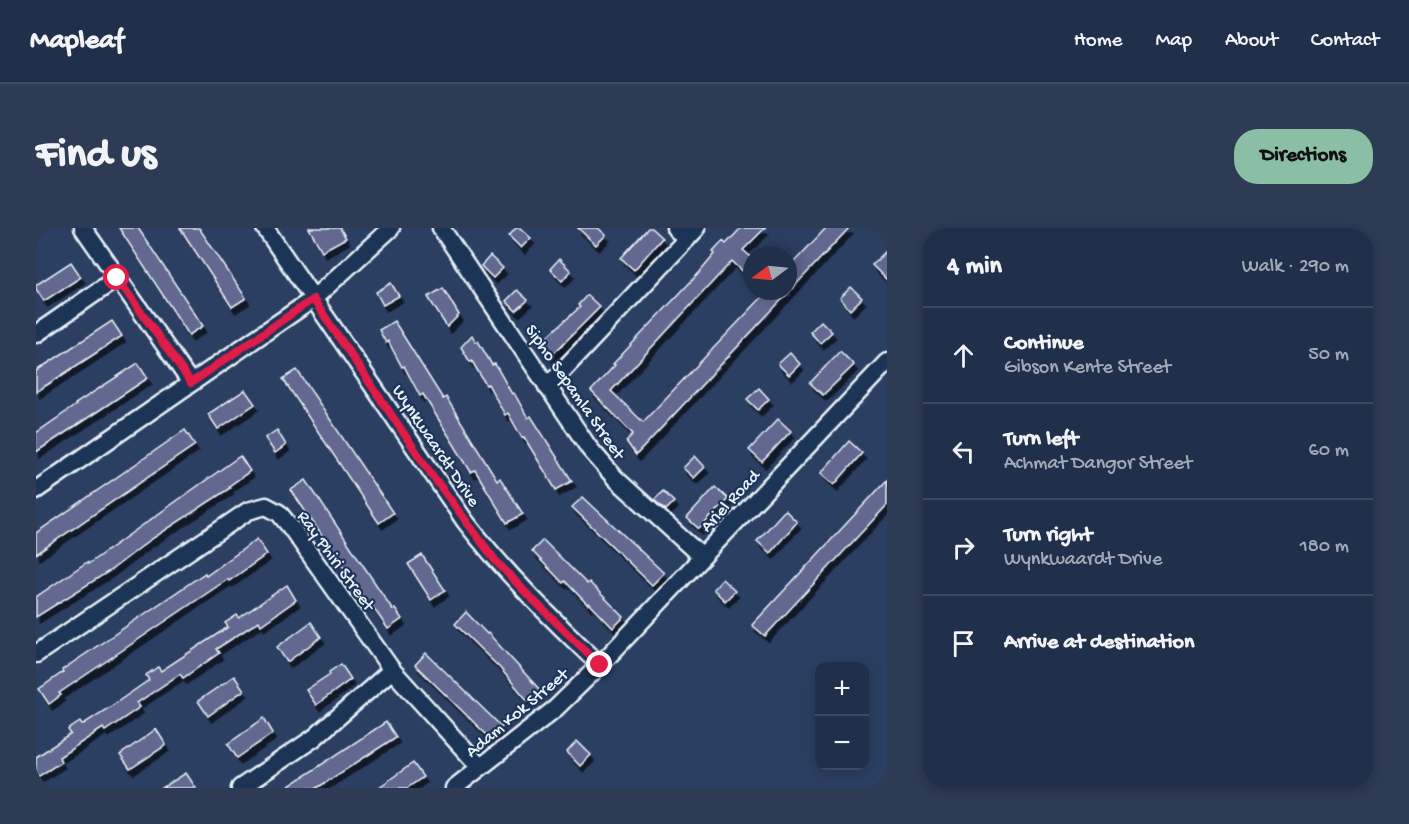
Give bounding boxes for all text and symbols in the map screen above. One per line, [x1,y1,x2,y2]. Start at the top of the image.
text: Mapleaf [30,25,124,58]
text: Home [1074,29,1122,54]
text: Map [1155,29,1192,54]
text: About [1225,29,1278,54]
text: Contact [1311,29,1379,54]
button: Directions [1234,129,1373,184]
text: Find us [36,132,156,181]
north arrow [743,246,797,300]
text: 4 min [947,252,1002,283]
text: Walk · 290 m [1242,256,1349,279]
route start [103,264,129,290]
street label: Sipho Sepamla Street [520,321,629,465]
text: Continue [1004,331,1084,357]
icon: ahead [947,339,980,372]
text: 50 m [1308,344,1349,367]
text: Gibson Kente Street [1004,357,1171,380]
street label: Wynkwaardt Drive [386,381,484,512]
text: Turn left [1004,427,1078,453]
icon: left [947,435,980,468]
text: 60 m [1309,440,1349,463]
text: Achmat Dangor Street [1004,453,1192,476]
street label: Ariel Road [697,465,766,537]
street label: Ray Phiri Street [292,507,379,617]
text: Turn right [1004,523,1092,549]
icon: right [947,531,980,564]
text: 180 m [1300,536,1349,559]
text: Wynkwaardt Drive [1004,549,1162,572]
icon: arrive [947,627,980,660]
text: Arrive at destination [1004,630,1194,656]
route end [586,651,612,677]
map controls [815,662,869,770]
button: + [815,662,869,716]
street label: Adam Kok Street [462,664,575,763]
button: − [815,716,869,770]

